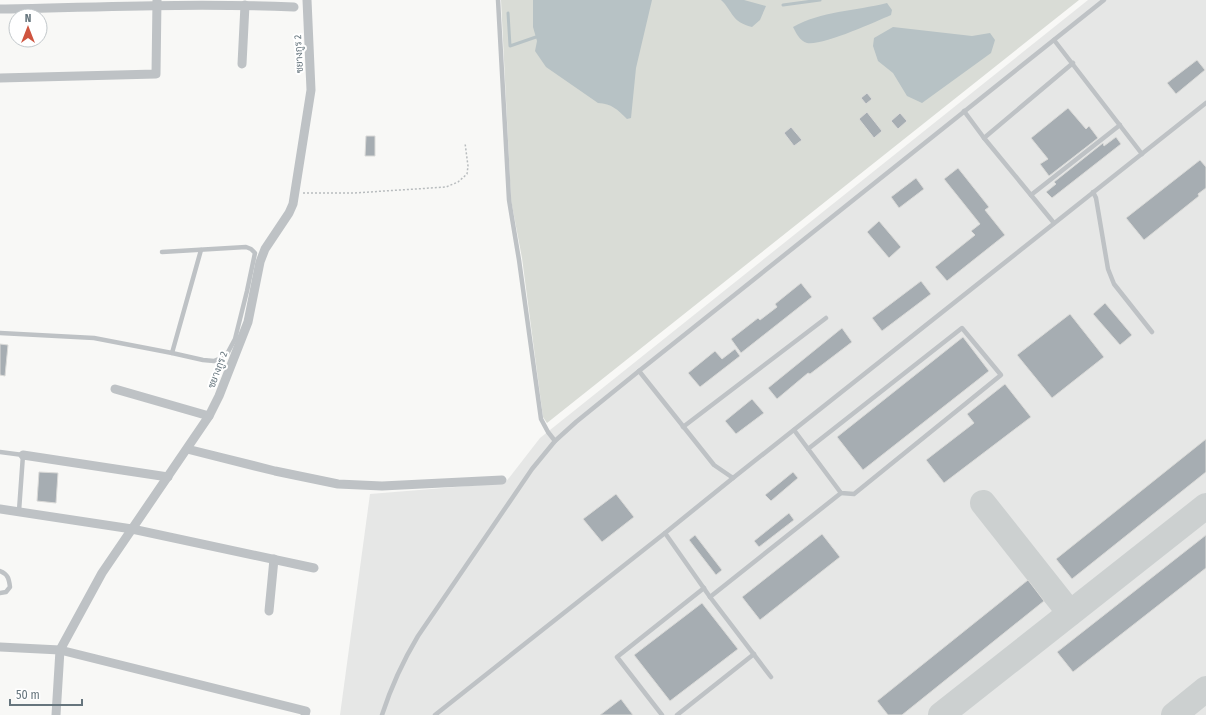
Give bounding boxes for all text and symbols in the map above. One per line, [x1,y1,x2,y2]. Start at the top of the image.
north arrow [8,8,48,48]
text: N [25,12,31,25]
street label: ชยางกูร 2 [292,34,307,74]
street label: ชยางกูร 2 [205,349,232,390]
scale bar [10,681,82,707]
text: 50 m [16,688,40,702]

